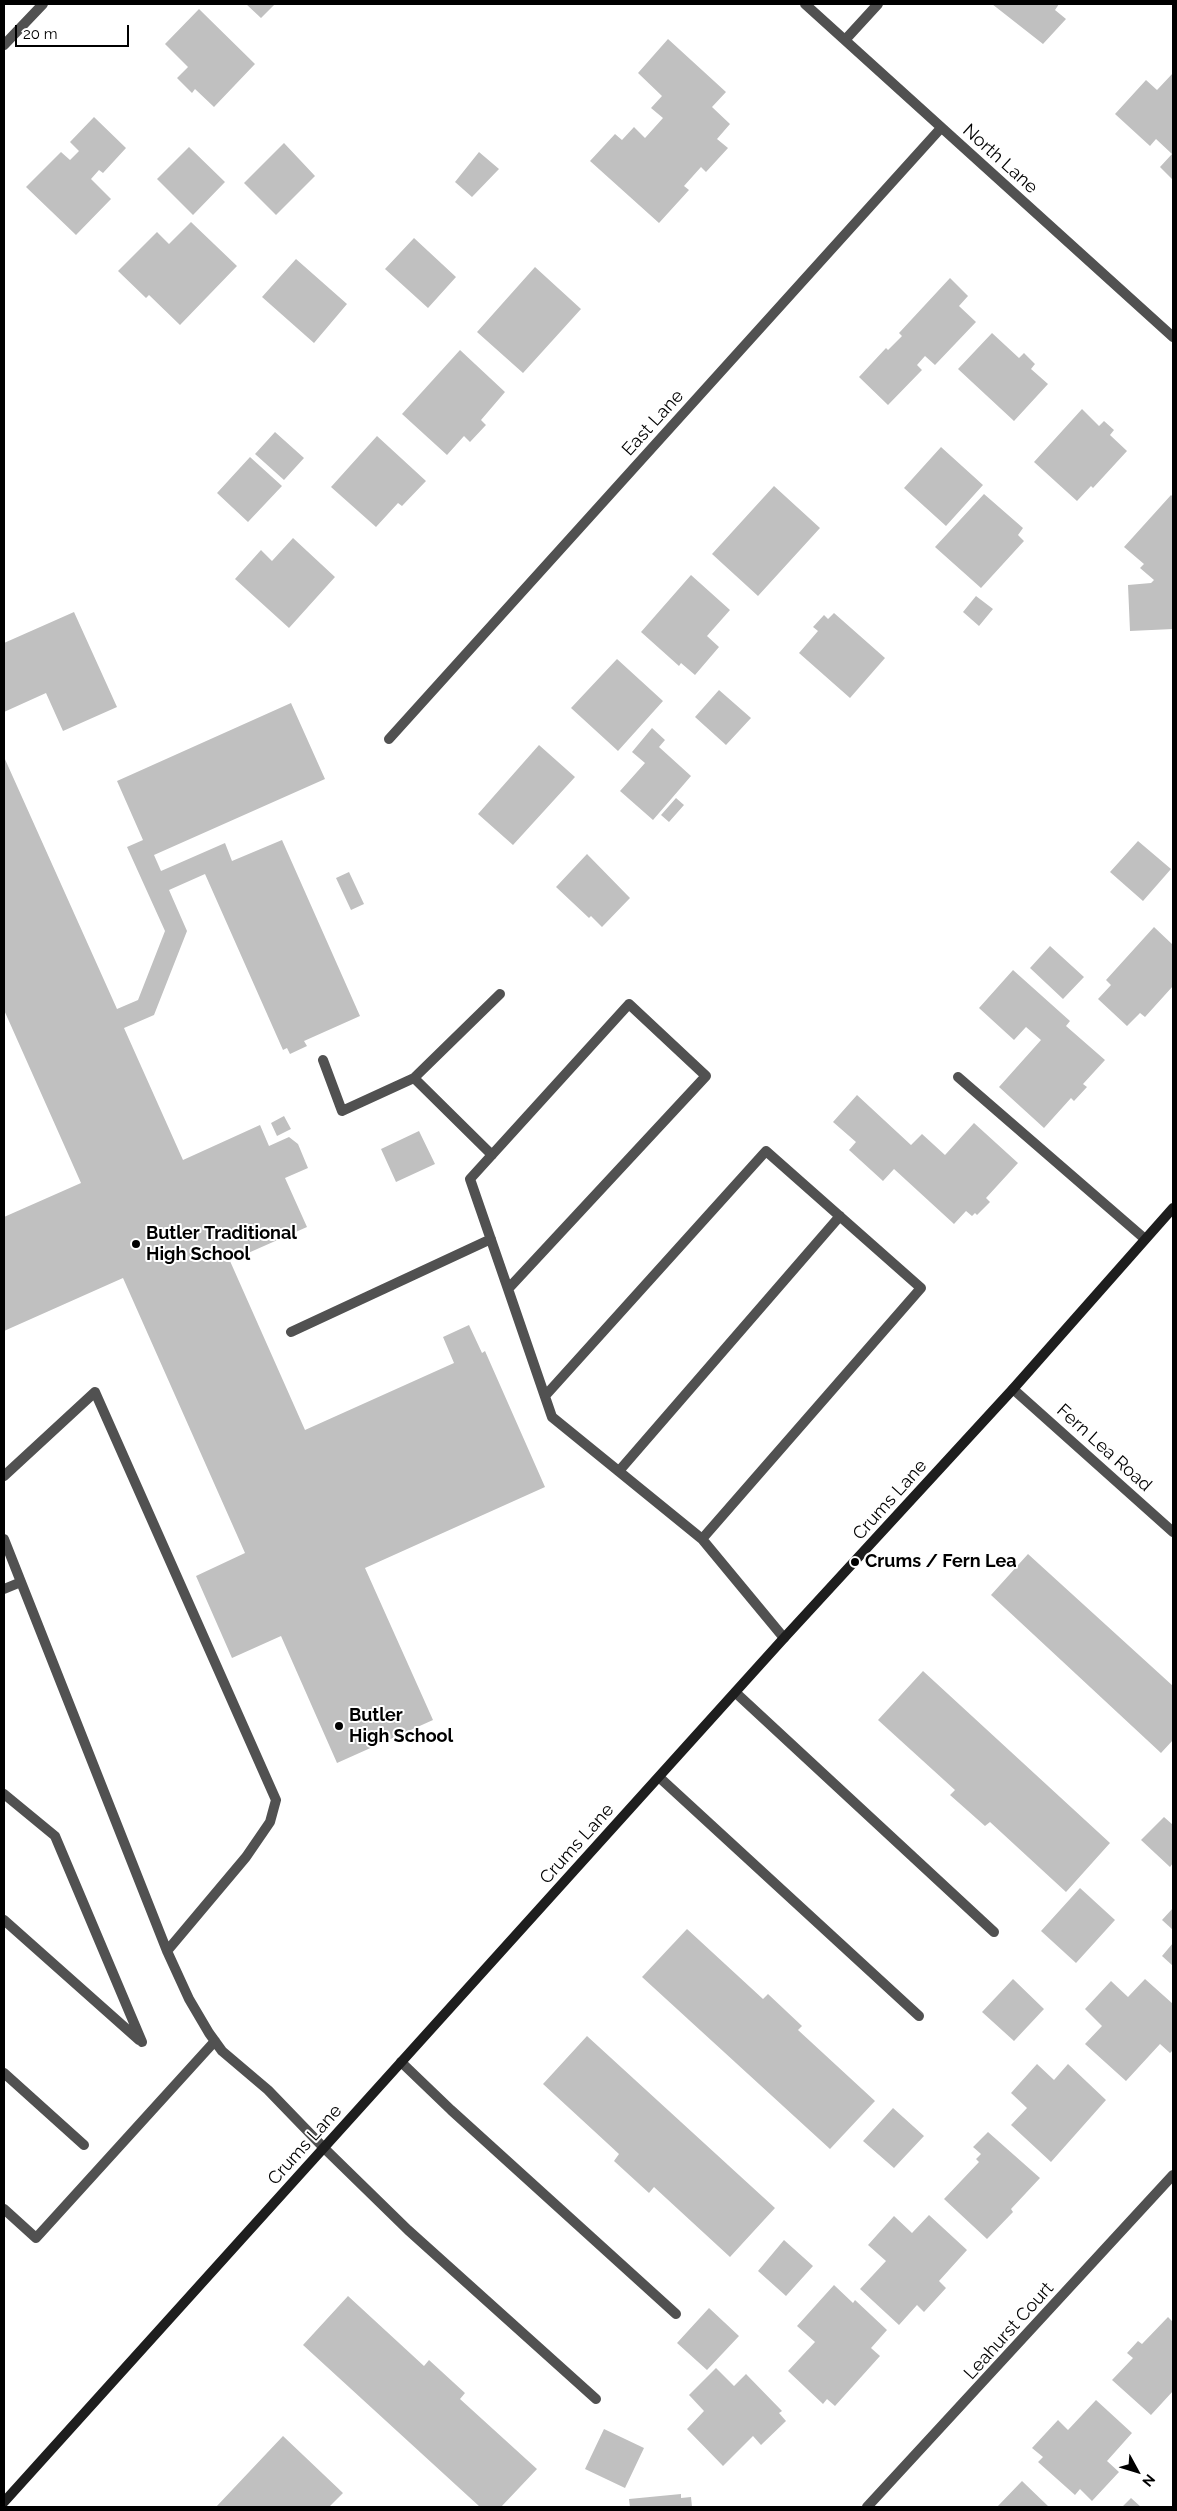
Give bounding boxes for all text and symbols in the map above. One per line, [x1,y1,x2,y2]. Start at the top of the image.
scale bar [18,15,131,47]
text: 20 m [23,25,58,43]
street label: North Lane [958,120,1042,198]
street label: East Lane [618,386,688,460]
place label: Butler Traditional High School [146,1223,297,1266]
marker: Butler Traditional High School [130,1238,142,1250]
street label: Fern Lea Road [1052,1400,1156,1496]
street label: Crums Lane [848,1455,932,1545]
place label: Crums / Fern Lea [865,1551,1017,1573]
marker: Crums / Fern Lea [849,1556,861,1568]
place label: Butler High School [349,1705,453,1748]
marker: Butler High School [333,1720,345,1732]
street label: Crums Lane [535,1799,619,1889]
street label: Crums Lane [263,2100,347,2190]
street label: Leahurst Court [960,2278,1058,2384]
north arrow [1112,2446,1162,2496]
text: N [1139,2471,1158,2490]

